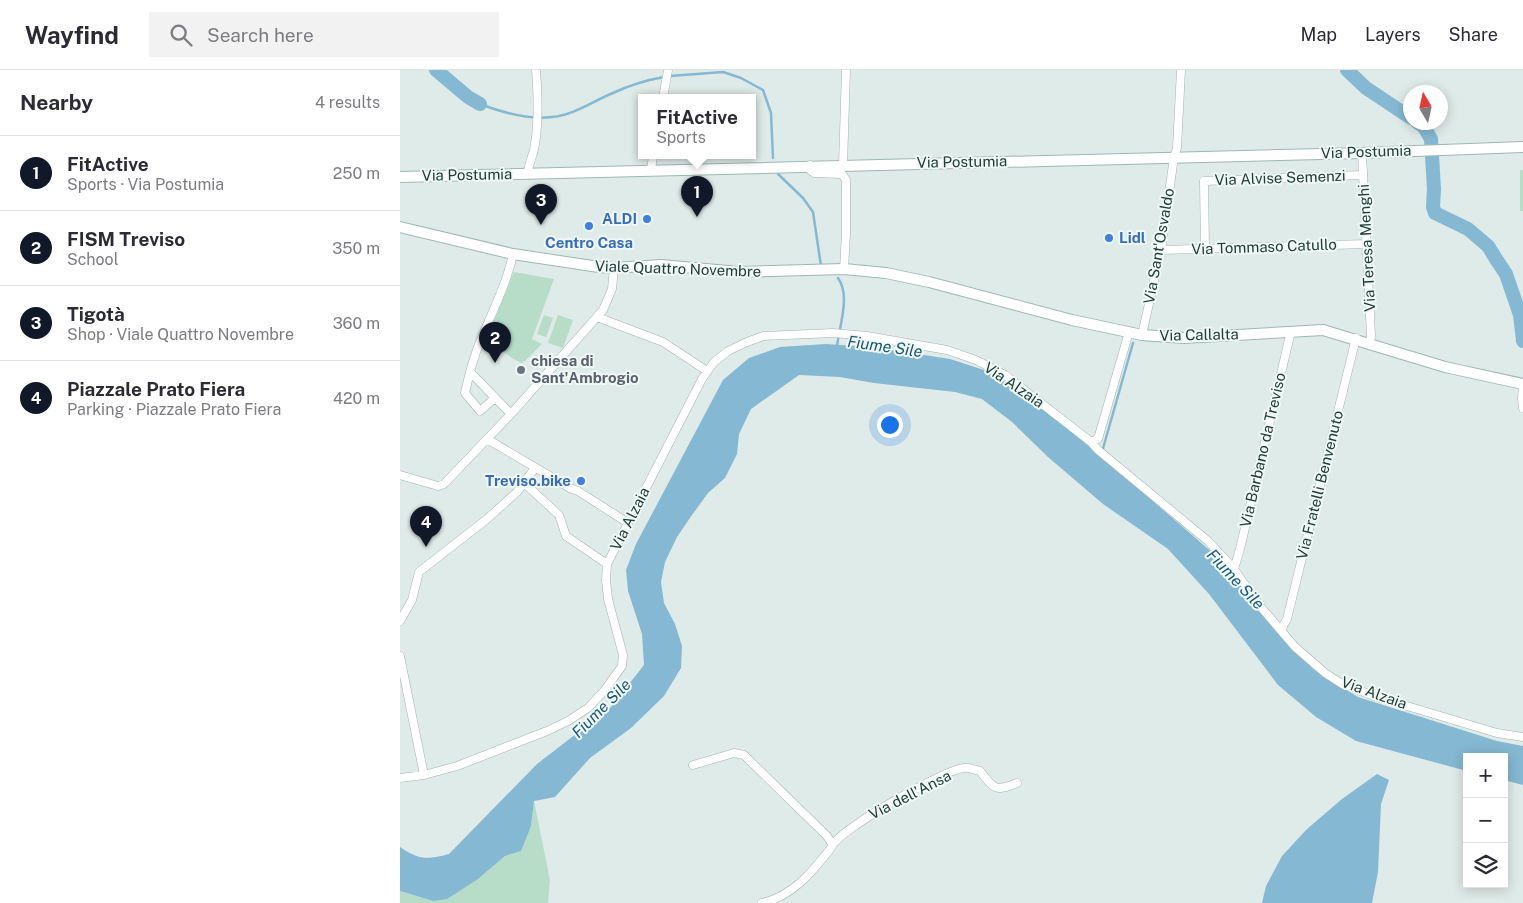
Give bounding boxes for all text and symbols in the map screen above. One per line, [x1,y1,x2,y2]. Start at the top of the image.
search box [149,12,499,57]
text: Wayfind [25,21,119,49]
icon: search [167,21,195,49]
text: Search here [207,24,314,46]
text: Map [1301,24,1337,45]
text: Layers [1365,24,1421,45]
text: Share [1449,24,1498,45]
north arrow [1403,85,1448,130]
text: Nearby [20,90,93,115]
text: 4 results [315,93,380,112]
popup [638,94,756,159]
text: FitActive [656,106,738,128]
text: Sports [656,128,706,147]
street label: Via Postumia [1320,141,1412,162]
street label: Via Postumia [917,152,1007,171]
text: FitActive [67,153,149,175]
text: 1 [33,164,39,183]
text: 250 m [333,164,380,183]
street label: Via Postumia [422,165,512,184]
street label: Via Alvise Semenzi [1214,167,1346,188]
text: Sports · Via Postumia [67,175,224,194]
pin: 1 [681,176,713,217]
pin: 3 [525,184,557,225]
street label: Via Teresa Menghi [1355,184,1378,312]
street label: Via Sant'Osvaldo [1140,187,1177,305]
place label: ALDI [602,210,637,227]
marker: ALDI [641,213,653,225]
marker: Centro Casa [583,220,595,232]
text: FISM Treviso [67,228,185,250]
place label: Lidl [1119,229,1146,246]
marker: Lidl [1103,232,1115,244]
place label: Centro Casa [545,234,633,251]
street label: Via Tommaso Catullo [1191,235,1337,258]
text: 2 [31,239,41,258]
text: 350 m [332,239,380,258]
text: School [67,250,118,269]
street label: Viale Quattro Novembre [595,257,762,280]
text: Tigotà [67,303,125,325]
text: 3 [31,314,41,333]
text: 360 m [333,314,380,333]
pin: 2 [479,322,511,363]
text: Shop · Viale Quattro Novembre [67,325,294,344]
street label: Via Callalta [1159,325,1239,344]
water label: Fiume Sile [846,332,924,361]
place label: chiesa di Sant'Ambrogio [531,352,639,386]
street label: Via Alzaia [981,358,1047,411]
marker: chiesa di Sant'Ambrogio [515,364,527,376]
street label: Via Barbano da Treviso [1236,371,1289,529]
text: Piazzale Prato Fiera [67,378,245,400]
text: 4 [31,389,41,408]
text: 420 m [333,389,380,408]
text: Parking · Piazzale Prato Fiera [67,400,281,419]
street label: Via Fratelli Benvenuto [1293,409,1346,561]
your location [877,412,903,438]
place label: Treviso.bike [485,472,571,489]
marker: Treviso.bike [575,475,587,487]
street label: Via Alzaia [606,484,653,553]
pin: 4 [410,506,442,547]
water label: Fiume Sile [1203,545,1269,614]
street label: Via Alzaia [1339,673,1409,712]
water label: Fiume Sile [568,675,635,742]
map controls [1463,753,1508,888]
button: + [1463,753,1508,798]
street label: Via dell'Ansa [866,767,954,823]
button: − [1463,798,1508,843]
button: layers [1463,843,1508,888]

